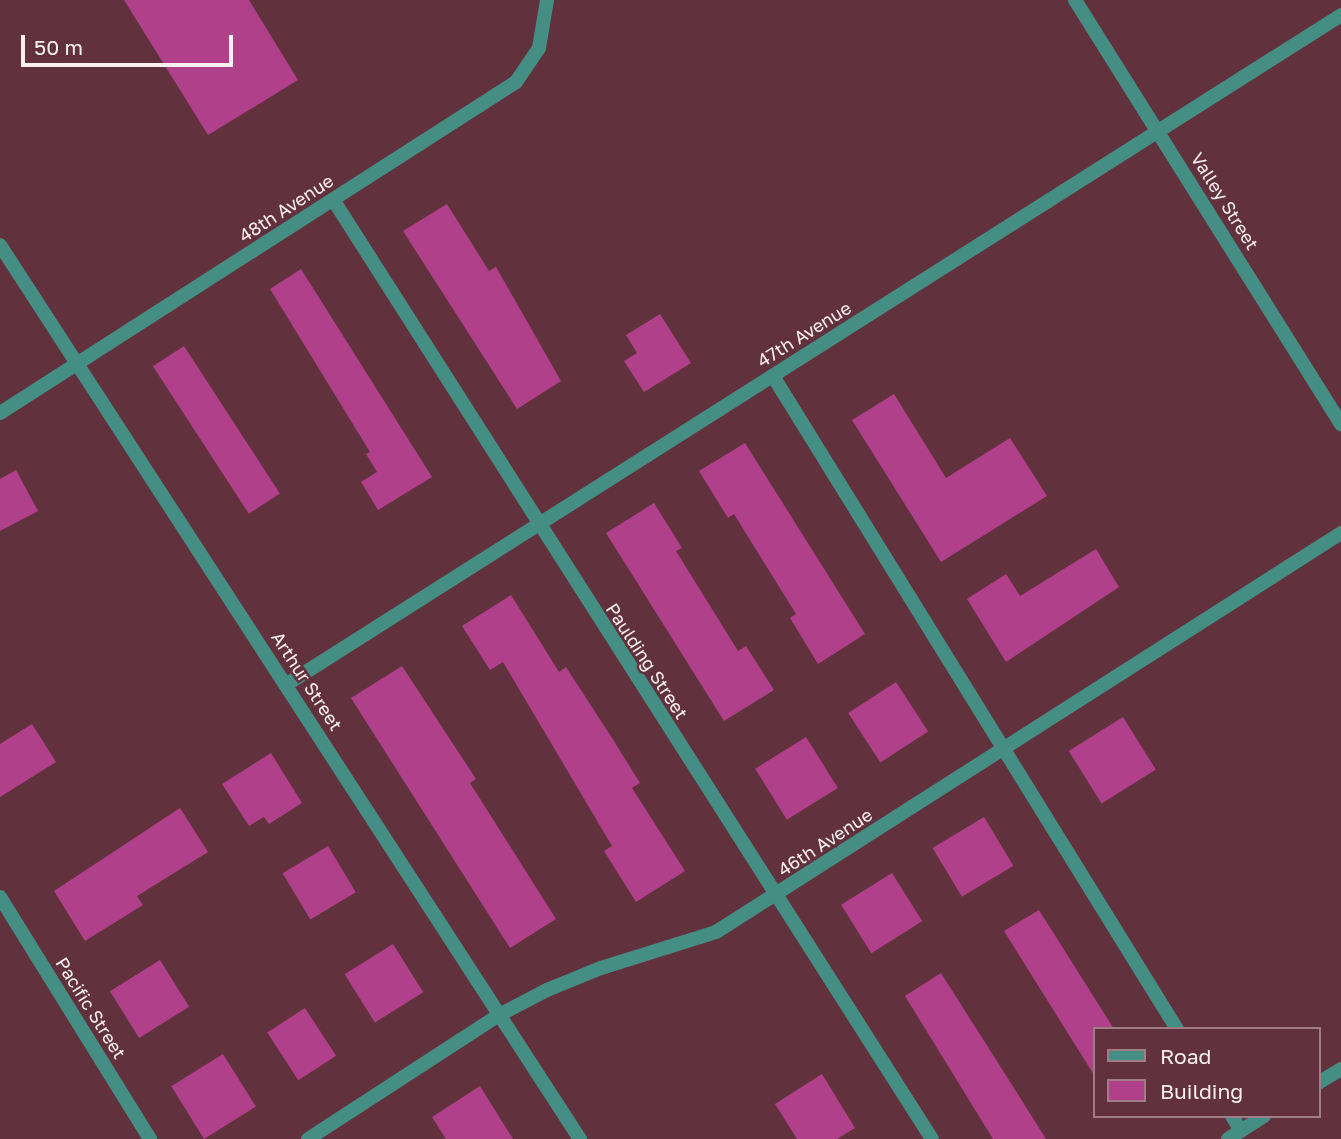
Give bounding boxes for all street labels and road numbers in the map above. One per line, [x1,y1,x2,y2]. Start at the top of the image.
street label: Valley Street [1187,148,1263,254]
street label: 48th Avenue [235,169,337,247]
street label: 47th Avenue [753,297,855,371]
street label: Paulding Street [601,599,693,723]
street label: Arthur Street [267,628,347,734]
street label: 46th Avenue [774,803,876,881]
street label: Pacific Street [51,953,131,1063]

